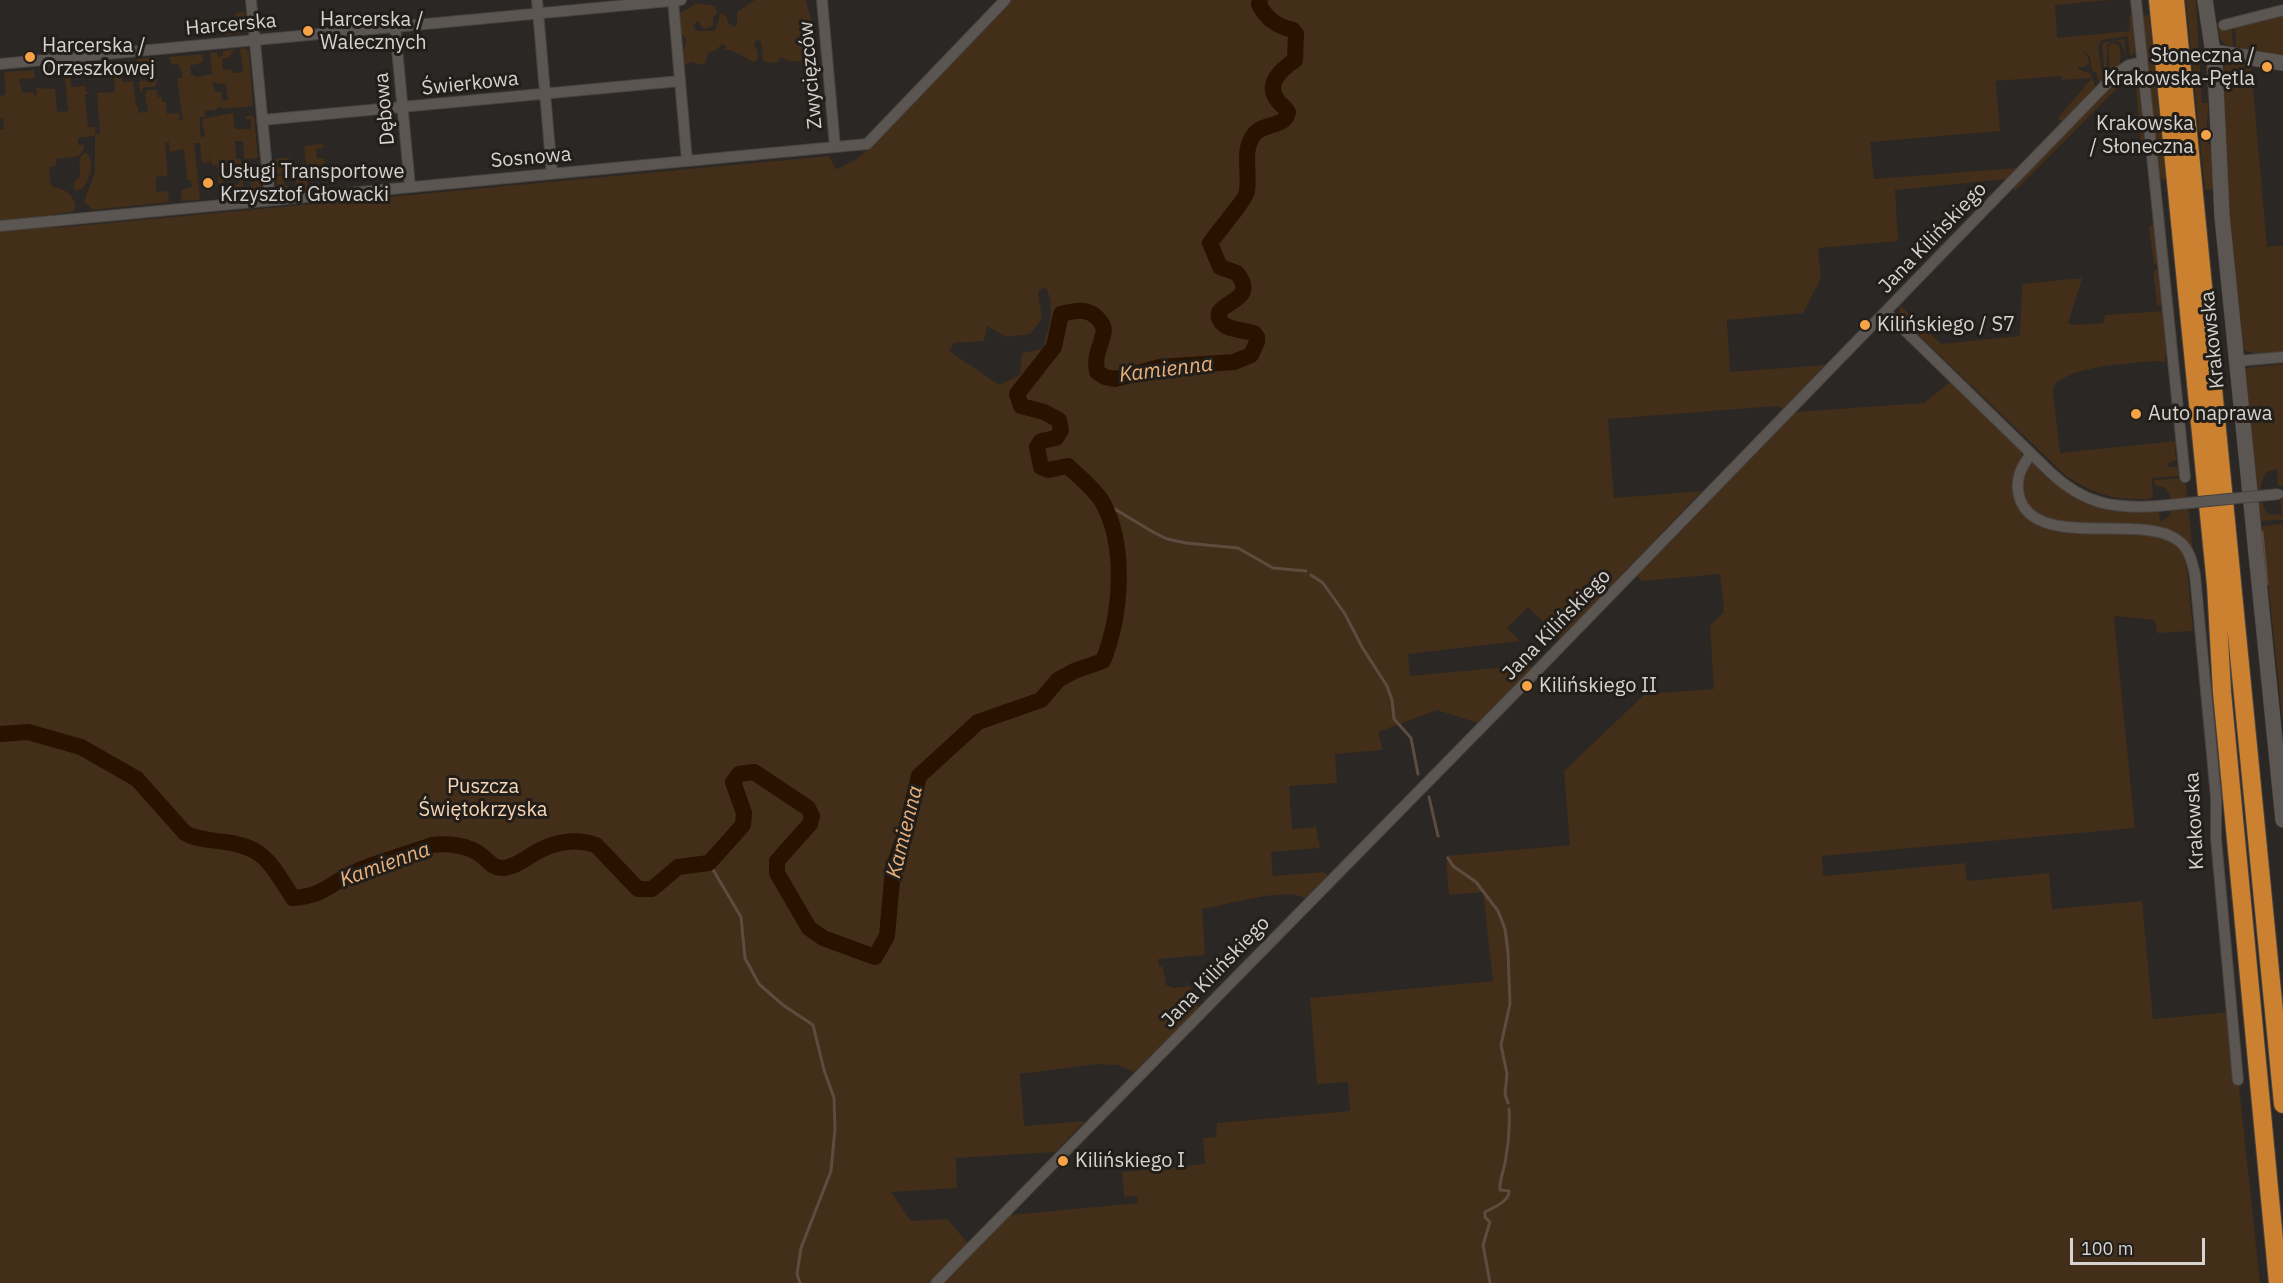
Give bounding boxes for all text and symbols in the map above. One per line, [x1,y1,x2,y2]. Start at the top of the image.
place label: Harcerska / Walecznych [320,8,427,55]
street label: Harcerska [185,9,277,41]
street label: Zwycięzców [794,20,828,130]
marker: Harcerska / Walecznych [301,24,315,38]
place label: Harcerska / Orzeszkowej [42,34,155,81]
place label: Słoneczna / Krakowska-Pętla [2103,44,2255,91]
marker: Harcerska / Orzeszkowej [23,50,37,64]
marker: Słoneczna / Krakowska-Pętla [2260,60,2274,74]
street label: Świerkowa [420,67,520,101]
street label: Dębowa [370,72,400,146]
place label: Krakowska / Słoneczna [2090,112,2194,159]
marker: Krakowska / Słoneczna [2199,128,2213,142]
street label: Sosnowa [490,143,572,173]
place label: Usługi Transportowe Krzysztof Głowacki [220,160,405,207]
marker: Usługi Transportowe Krzysztof Głowacki [201,176,215,190]
street label: Jana Kilińskiego [1874,178,1992,298]
street label: Krakowska [2196,290,2230,390]
place label: Kilińskiego / S7 [1877,313,2015,337]
marker: Kilińskiego / S7 [1858,318,1872,332]
water label: Kamienna [1118,352,1214,388]
place label: Auto naprawa [2148,402,2272,426]
marker: Auto naprawa [2129,407,2143,421]
street label: Jana Kilińskiego [1498,565,1616,685]
place label: Kilińskiego II [1539,674,1657,698]
marker: Kilińskiego II [1520,679,1534,693]
street label: Krakowska [2180,771,2210,871]
park label: Puszcza Świętokrzyska [418,775,548,822]
water label: Kamienna [881,783,929,881]
water label: Kamienna [336,837,434,893]
street label: Jana Kilińskiego [1157,912,1275,1032]
place label: Kilińskiego I [1075,1149,1185,1173]
marker: Kilińskiego I [1056,1154,1070,1168]
scale bar [2073,1226,2208,1264]
text: 100 m [2081,1237,2133,1260]

